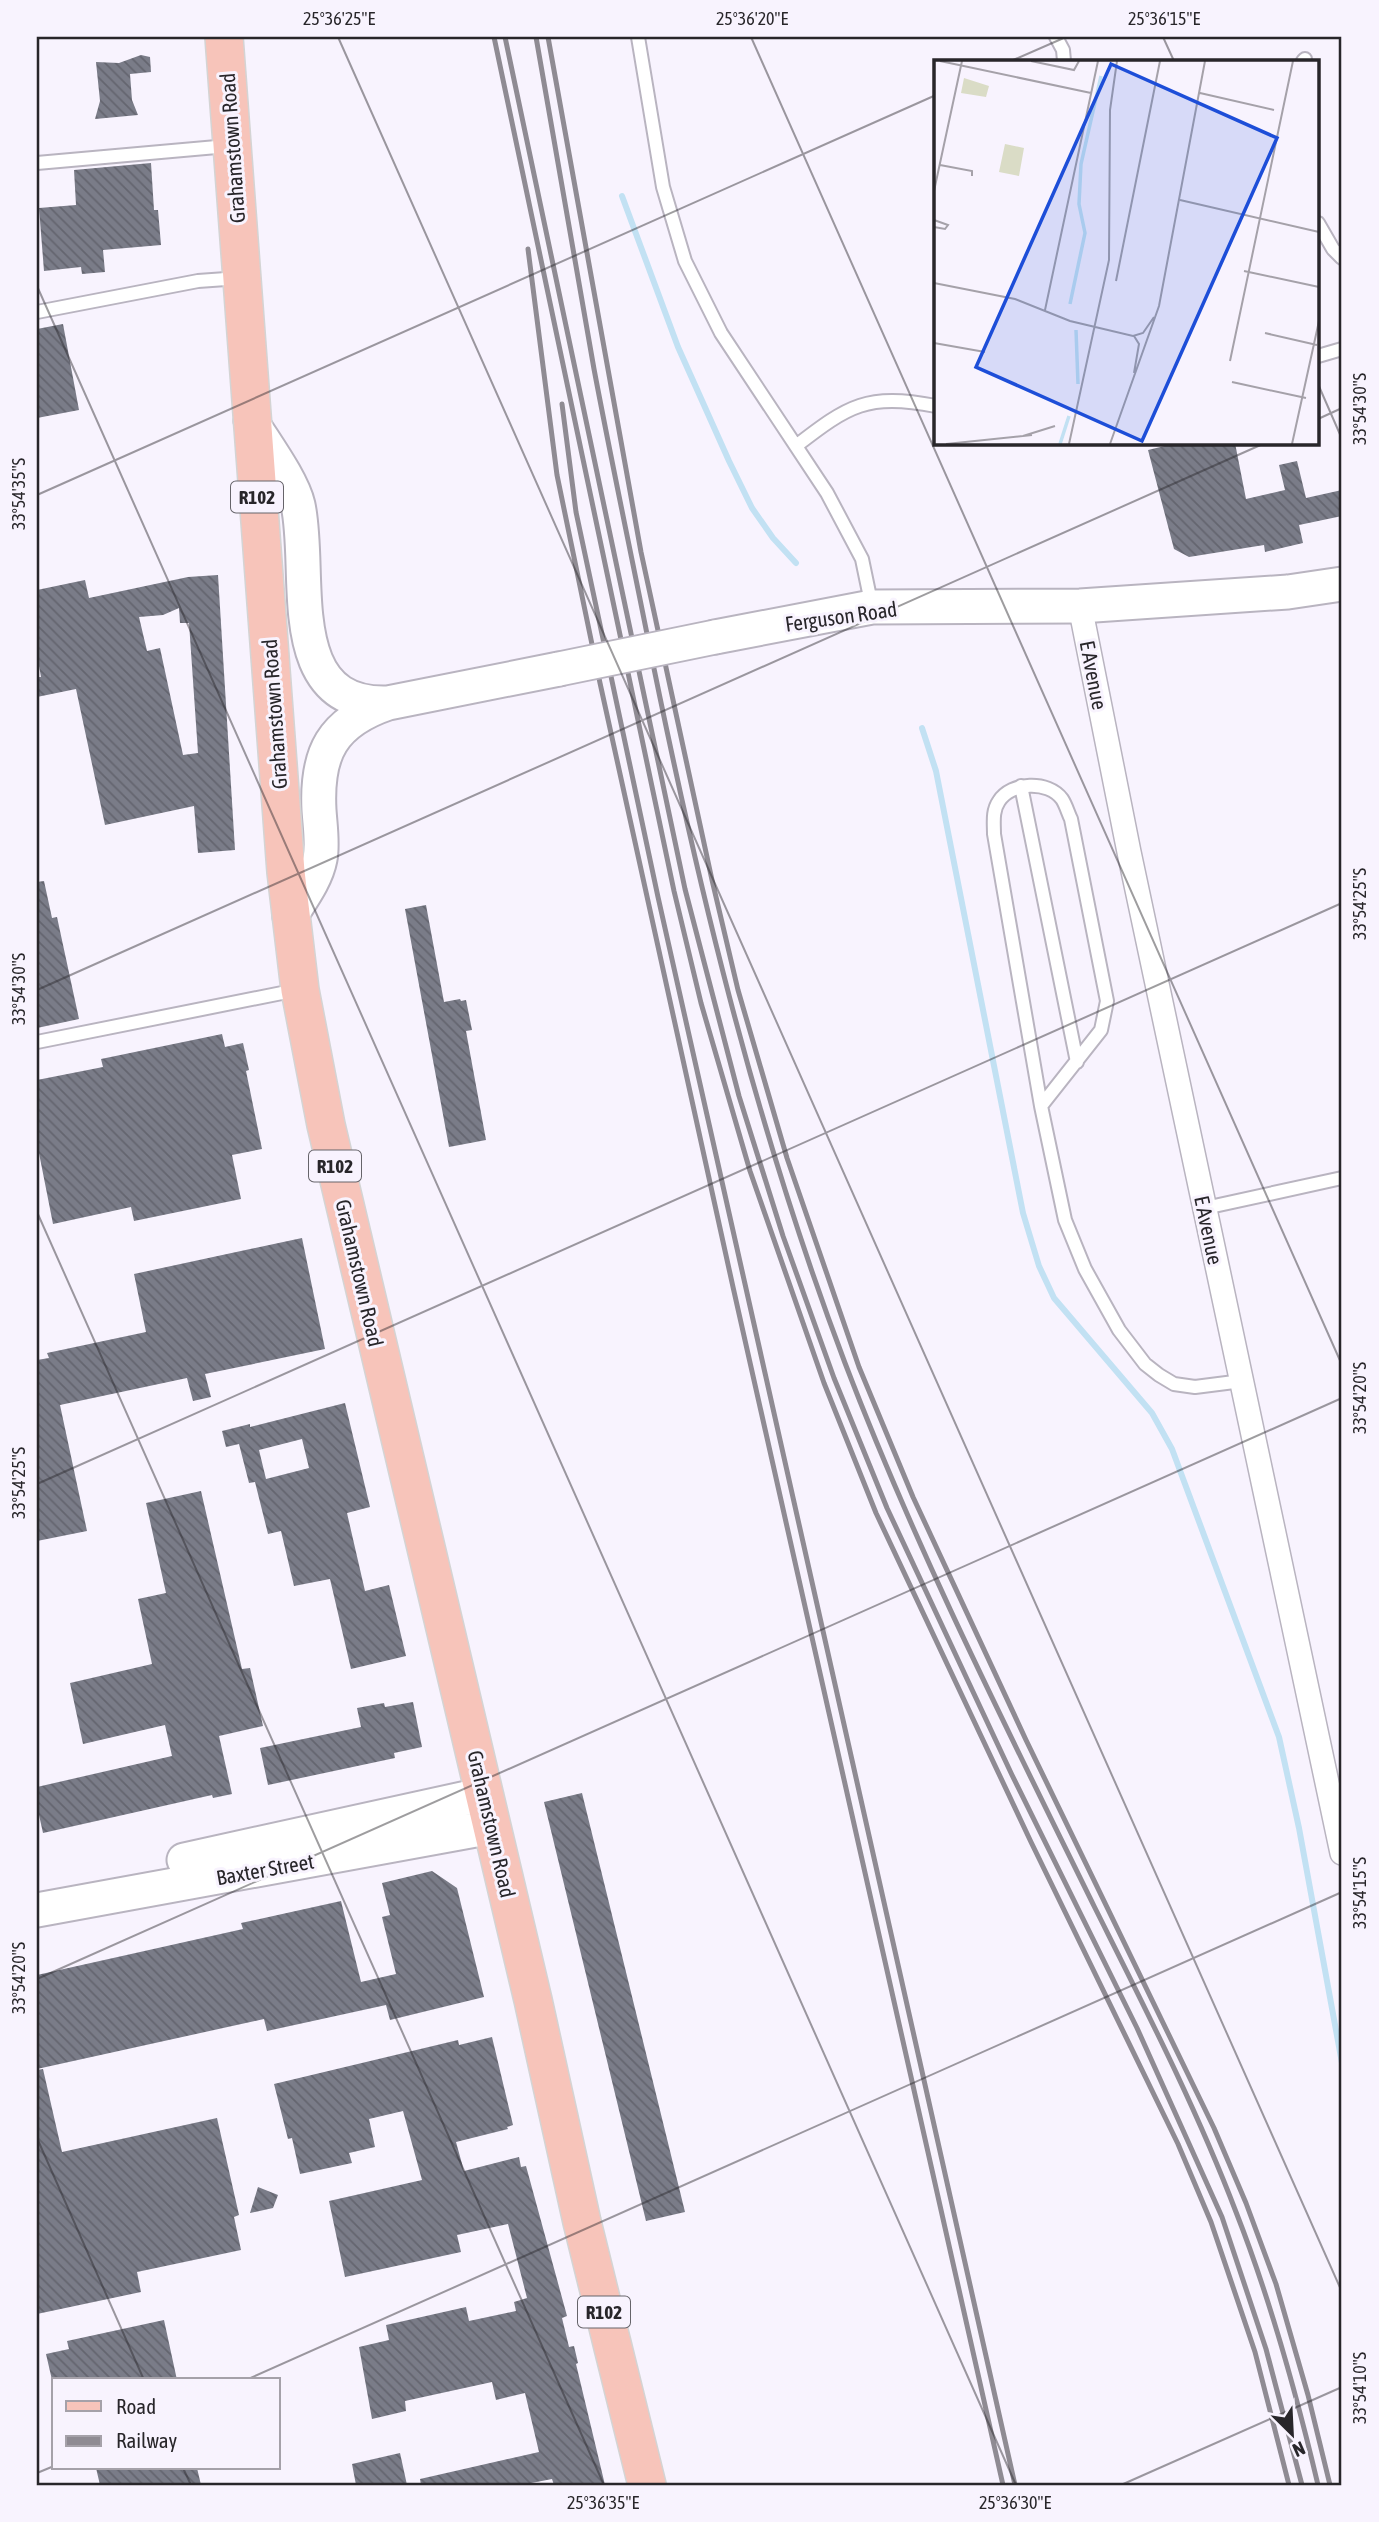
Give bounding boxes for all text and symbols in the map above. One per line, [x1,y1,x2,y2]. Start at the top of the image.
text: 25°36'25"E [303,8,375,29]
text: 25°36'20"E [716,8,788,29]
text: 25°36'15"E [1128,8,1200,29]
inset map [934,60,1320,444]
street label: Grahamstown Road [215,72,249,224]
text: 33°54'30"S [1349,373,1370,445]
text: 33°54'35"S [8,458,29,530]
road number: R102 [231,482,283,512]
street label: Ferguson Road [784,596,898,636]
street label: Grahamstown Road [257,638,291,790]
street label: E Avenue [1076,638,1112,712]
text: 33°54'25"S [1349,868,1370,940]
text: 33°54'30"S [8,953,29,1025]
road number: R102 [309,1150,361,1182]
street label: E Avenue [1190,1193,1228,1267]
street label: Grahamstown Road [331,1197,389,1349]
text: 33°54'20"S [1349,1362,1370,1434]
text: 33°54'25"S [8,1447,29,1519]
street label: Grahamstown Road [463,1748,521,1900]
street label: Baxter Street [214,1849,316,1889]
text: 33°54'15"S [1349,1857,1370,1929]
text: 33°54'20"S [8,1942,29,2014]
road number: R102 [578,2296,630,2328]
text: 33°54'10"S [1349,2352,1370,2424]
legend [52,2378,280,2470]
text: Road [116,2394,156,2418]
north arrow [1256,2400,1326,2470]
text: Railway [116,2428,178,2452]
text: N [1289,2437,1309,2462]
text: 25°36'35"E [567,2492,639,2513]
text: 25°36'30"E [979,2492,1051,2513]

